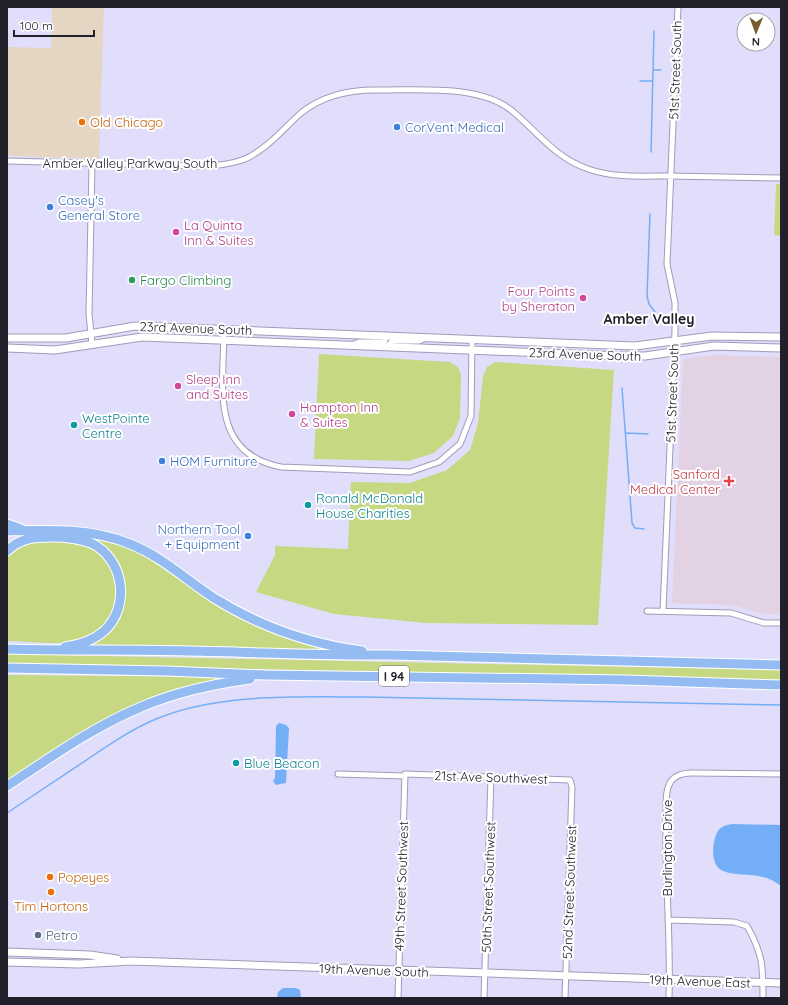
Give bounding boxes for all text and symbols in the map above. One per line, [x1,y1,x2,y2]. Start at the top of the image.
scale bar [14,12,94,38]
north arrow [736,12,776,52]
text: 100 m [20,18,53,33]
street label: 51st Street South [665,20,685,120]
text: N [752,35,760,49]
place label: Old Chicago [90,114,163,130]
marker: Old Chicago [77,117,87,127]
place label: CorVent Medical [405,119,504,135]
marker: CorVent Medical [392,122,402,132]
street label: Amber Valley Parkway South [43,155,217,171]
place label: Casey's General Store [58,192,140,223]
marker: Casey's General Store [45,202,55,212]
place label: La Quinta Inn & Suites [184,217,253,248]
marker: La Quinta Inn & Suites [171,227,181,237]
place label: Fargo Climbing [140,272,231,288]
marker: Fargo Climbing [127,275,137,285]
place label: Four Points by Sheraton [502,283,575,314]
marker: Four Points by Sheraton [578,293,588,303]
district label: Amber Valley [604,310,694,328]
street label: 23rd Avenue South [139,318,253,338]
street label: 51st Street South [662,343,682,443]
street label: 23rd Avenue South [528,344,642,364]
place label: Sleep Inn and Suites [186,371,248,402]
marker: Sleep Inn and Suites [173,381,183,391]
place label: Hampton Inn & Suites [300,399,379,430]
marker: Hampton Inn & Suites [287,409,297,419]
place label: WestPointe Centre [82,410,150,441]
marker: WestPointe Centre [69,420,79,430]
place label: HOM Furniture [170,453,257,469]
marker: HOM Furniture [157,456,167,466]
place label: Sanford Medical Center [630,466,720,497]
marker: Sanford Medical Center [723,475,735,487]
place label: Ronald McDonald House Charities [316,490,423,521]
marker: Ronald McDonald House Charities [303,500,313,510]
place label: Northern Tool + Equipment [157,521,240,552]
marker: Northern Tool + Equipment [243,531,253,541]
road number: I 94 [379,666,409,686]
place label: Blue Beacon [244,755,319,771]
marker: Blue Beacon [231,758,241,768]
street label: 21st Ave Southwest [434,767,548,787]
street label: Burlington Drive [659,800,675,896]
street label: 49th Street Southwest [391,821,411,951]
street label: 50th Street Southwest [478,821,498,953]
street label: 52nd Street Southwest [559,825,579,959]
place label: Popeyes [58,869,109,885]
marker: Popeyes [45,872,55,882]
marker: Tim Hortons [46,887,56,897]
place label: Tim Hortons [14,898,88,914]
place label: Petro [46,927,78,943]
marker: Petro [33,930,43,940]
street label: 19th Avenue South [319,960,429,980]
street label: 19th Avenue East [649,971,751,991]

